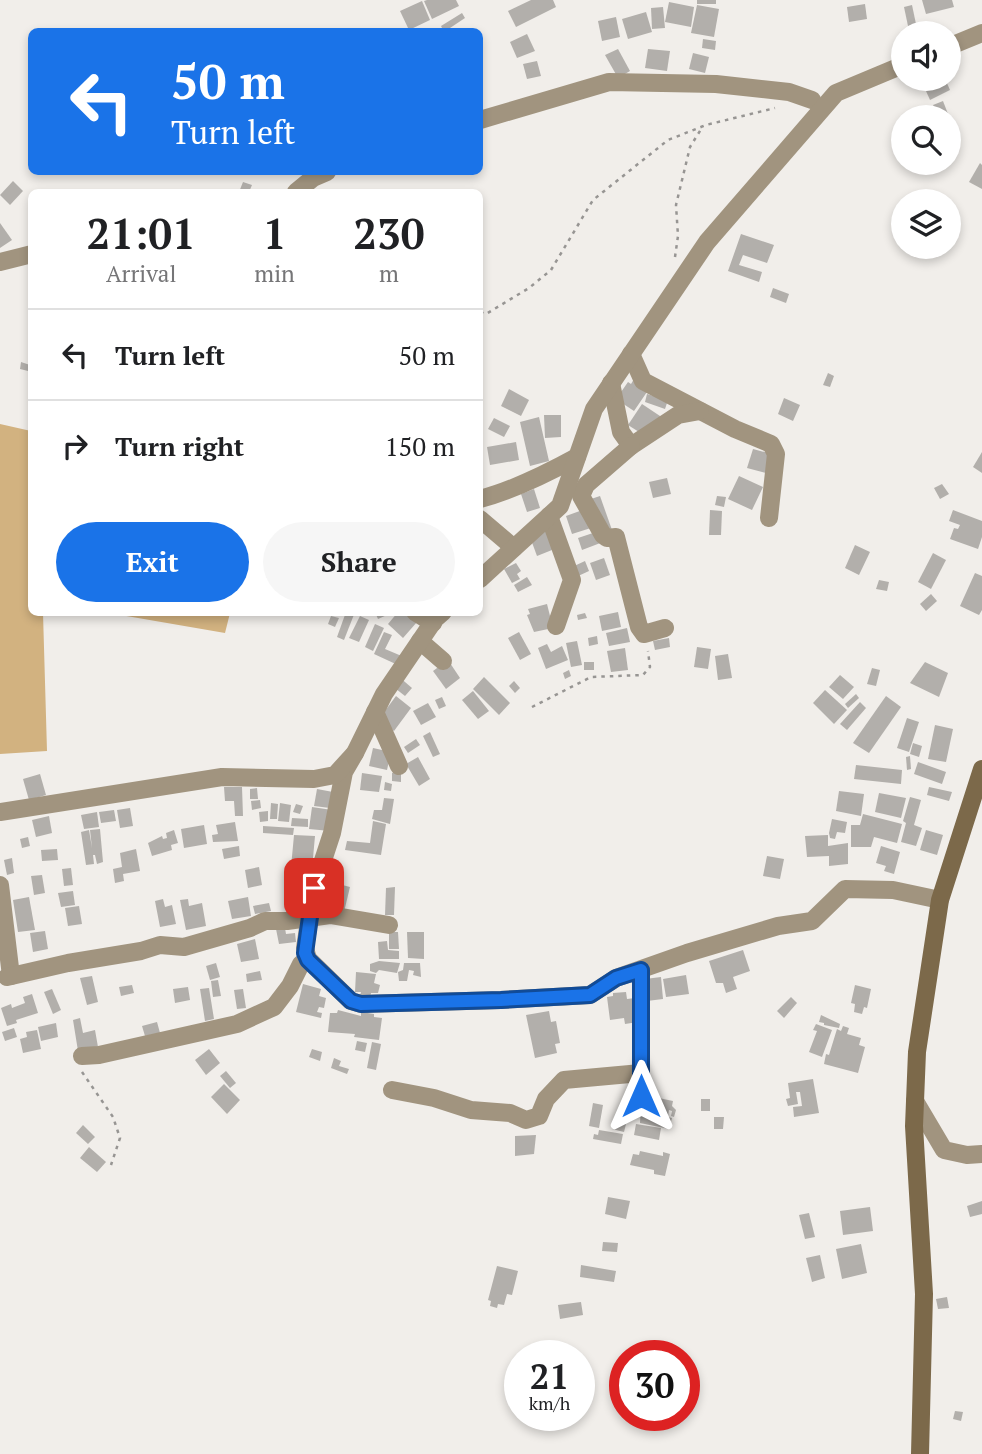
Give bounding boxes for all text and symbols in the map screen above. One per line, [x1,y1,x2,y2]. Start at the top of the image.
map controls [891,21,961,259]
button: sound [891,21,961,91]
text: 50 m [171,48,285,113]
icon: left [56,56,147,147]
button: search [891,105,961,175]
text: Turn left [171,111,295,153]
button: layers [891,189,961,259]
text: 21:01 [87,205,196,261]
text: 1 [263,205,286,261]
text: 230 [353,205,424,261]
text: Arrival [106,258,176,289]
text: min [254,258,295,289]
text: m [379,258,399,289]
icon: left [56,336,94,374]
text: Turn left [115,338,225,372]
text: 50 m [399,338,455,372]
icon: right [56,427,94,465]
text: Turn right [115,429,244,463]
text: 150 m [385,429,455,463]
button: Exit [56,522,249,602]
button: Share [263,522,455,602]
pin [284,858,344,918]
icon: arrive [295,869,333,907]
position arrow [604,1059,678,1133]
speed limit sign: 30 [609,1340,700,1431]
text: 21 [530,1353,569,1399]
text: km/h [529,1391,570,1415]

